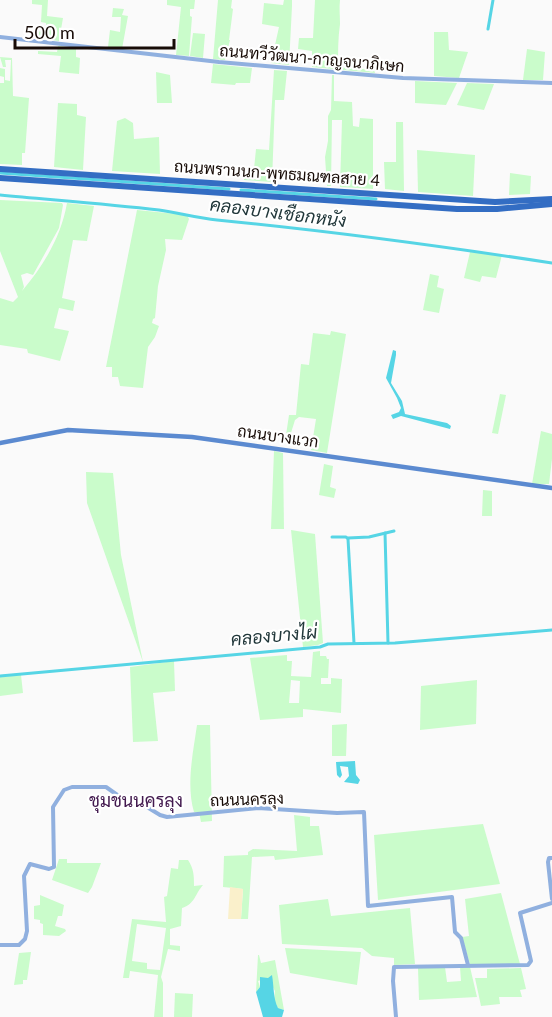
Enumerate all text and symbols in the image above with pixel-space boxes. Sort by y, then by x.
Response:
scale bar [15,12,174,50]
text: 500 m [24,21,75,43]
street label: ถนนทวีวัฒนา-กาญจนาภิเษก [219,39,405,76]
street label: ถนนพรานนก-พุทธมณฑลสาย 4 [173,156,381,192]
water label: คลองบางเชือกหนัง [209,192,348,231]
street label: ถนนบางแวก [236,420,320,451]
water label: คลองบางไผ่ [230,619,319,650]
street label: ถนนนครลุง [210,788,284,812]
district label: ชุมชนนครลุง [89,789,183,813]

